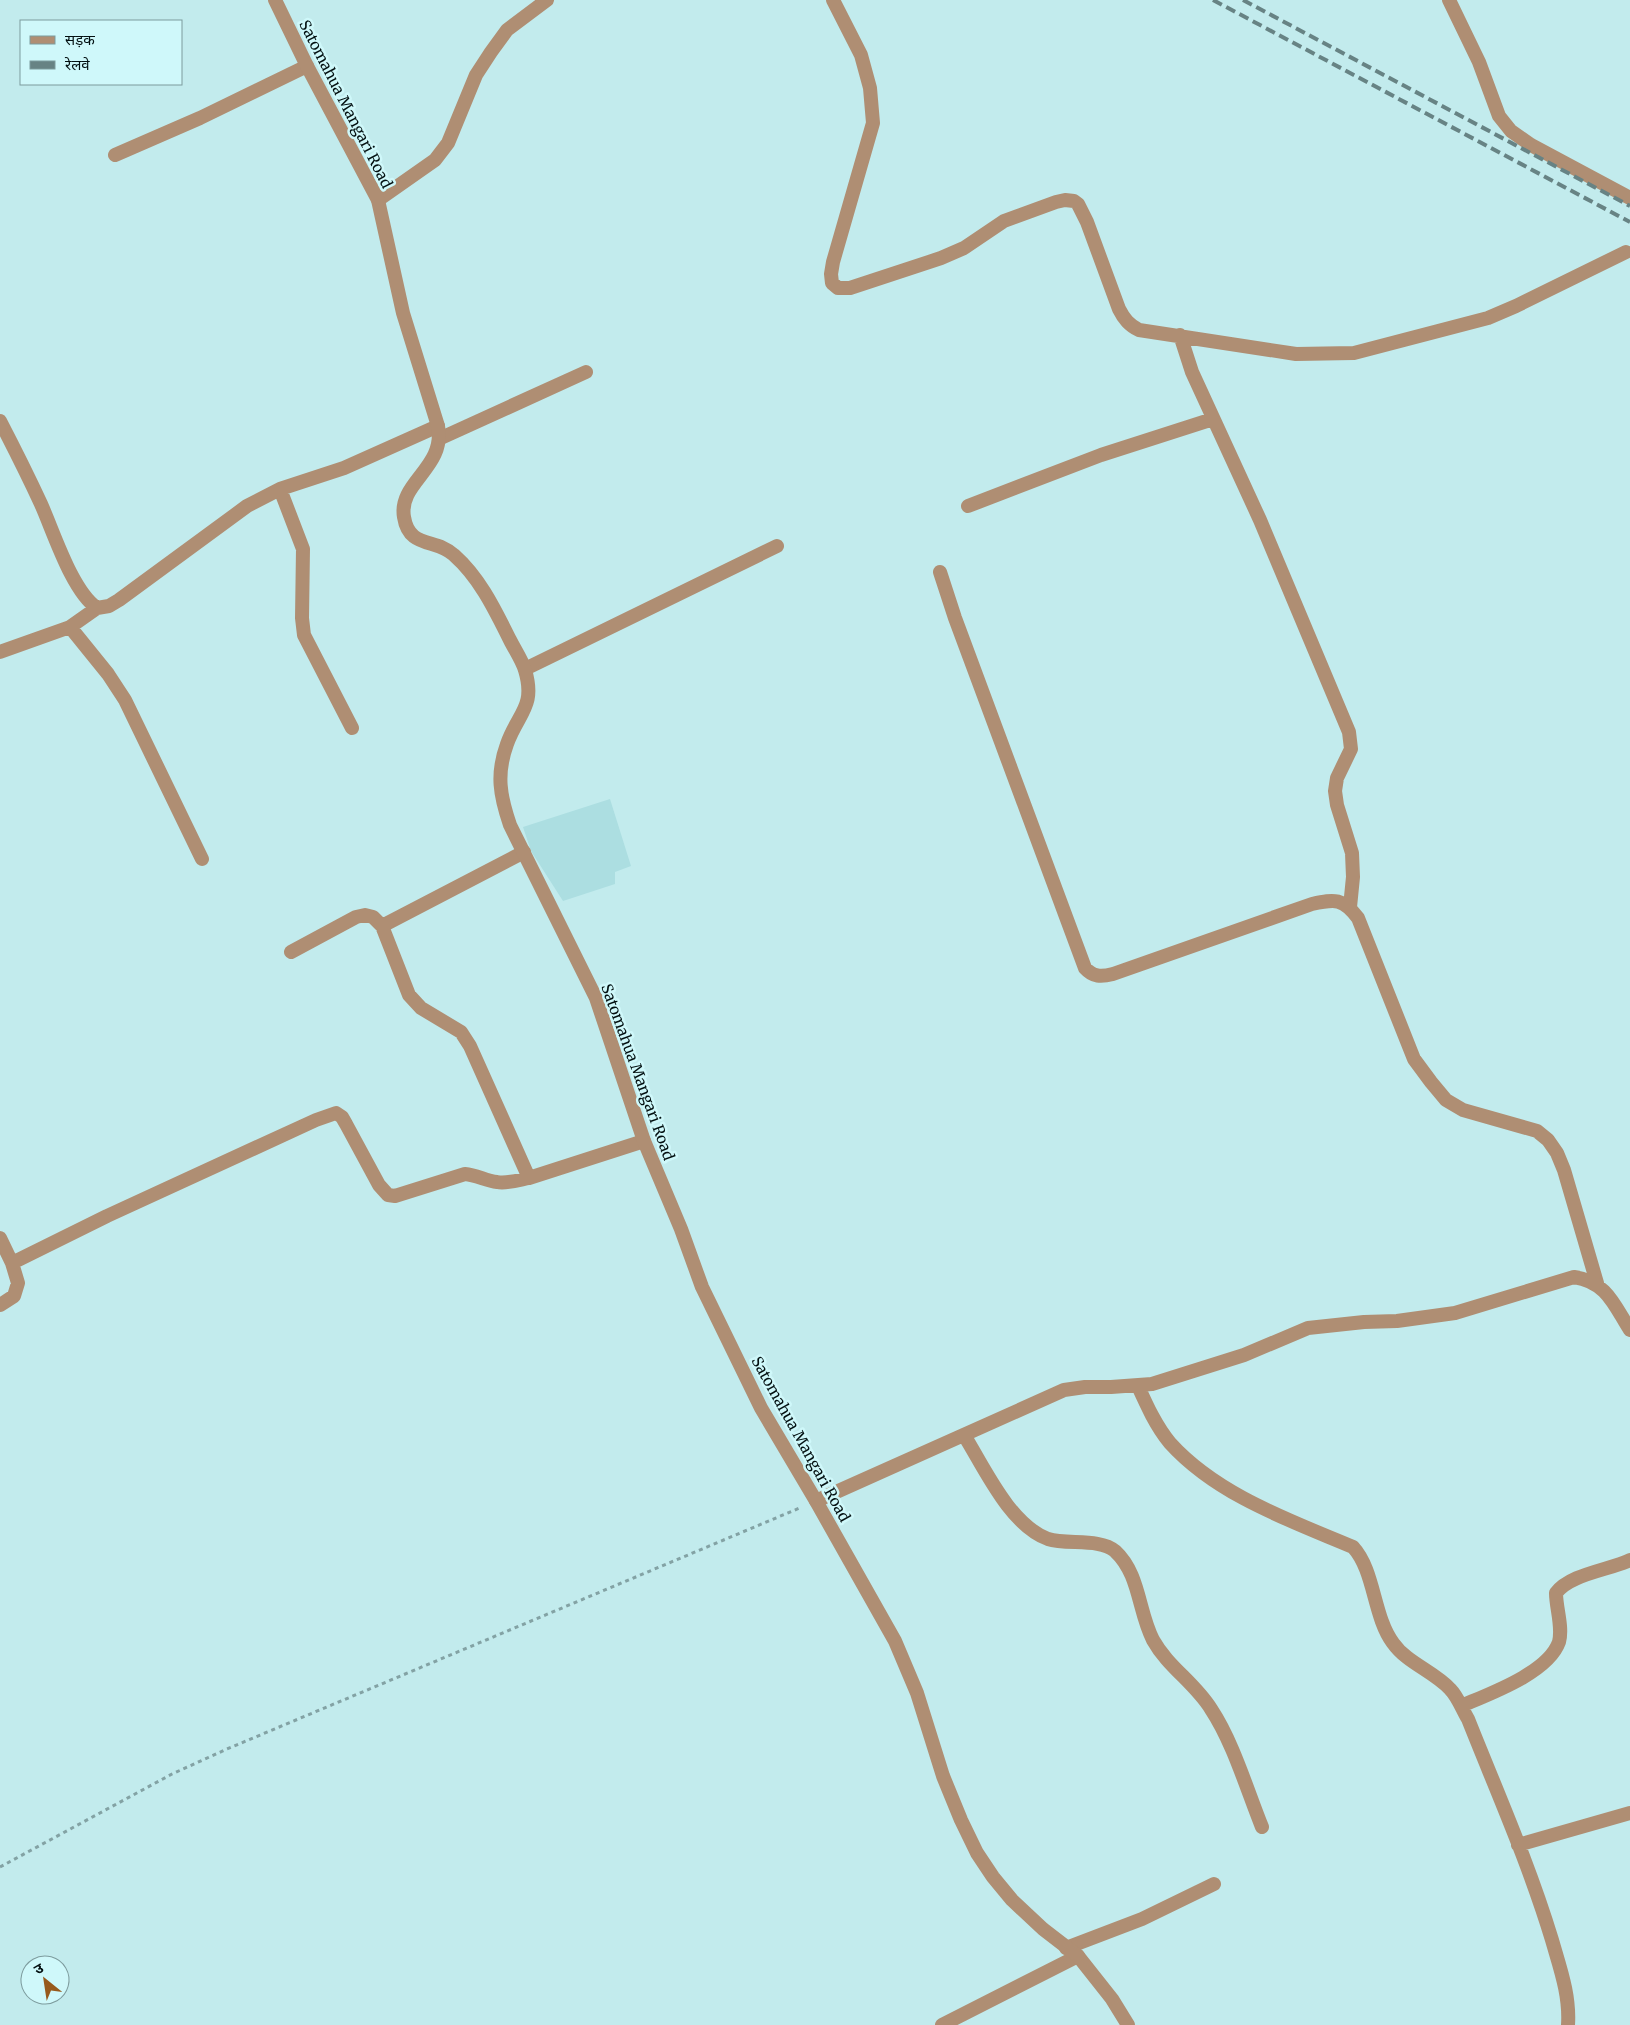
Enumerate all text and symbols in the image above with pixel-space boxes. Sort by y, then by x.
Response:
street label: Satomahua Mangari Road [295,17,397,191]
legend [20,20,182,85]
text: सड़क [65,30,95,49]
text: रेलवे [64,55,90,74]
street label: Satomahua Mangari Road [597,981,679,1163]
street label: Satomahua Mangari Road [748,1353,854,1525]
north arrow [20,1955,70,2005]
text: उ [30,1958,47,1979]

